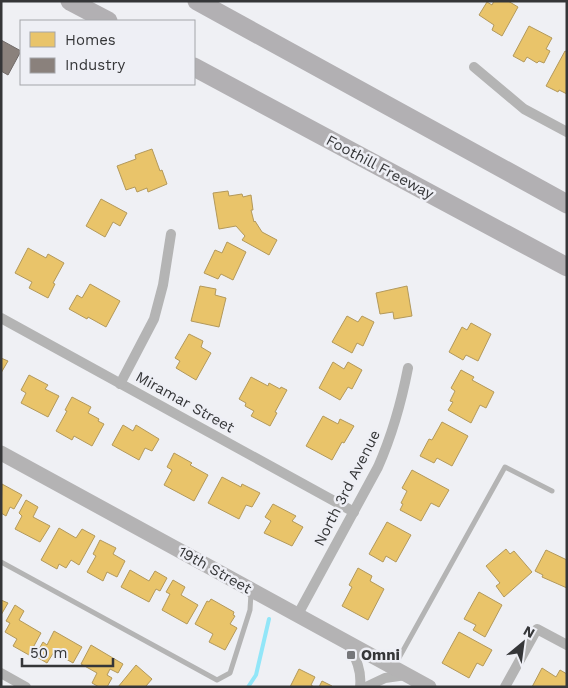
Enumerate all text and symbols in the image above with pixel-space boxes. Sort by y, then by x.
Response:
legend [20,20,195,85]
text: Homes [65,31,116,49]
text: Industry [65,56,126,74]
street label: Foothill Freeway [323,131,437,203]
street label: Miramar Street [133,367,238,437]
street label: North 3rd Avenue [310,427,384,549]
street label: 19th Street [175,543,255,598]
north arrow [498,618,548,668]
text: N [521,622,538,641]
scale bar [22,636,114,668]
text: 50 m [30,644,67,662]
place label: Omni [361,646,400,664]
marker: Omni [345,649,357,661]

